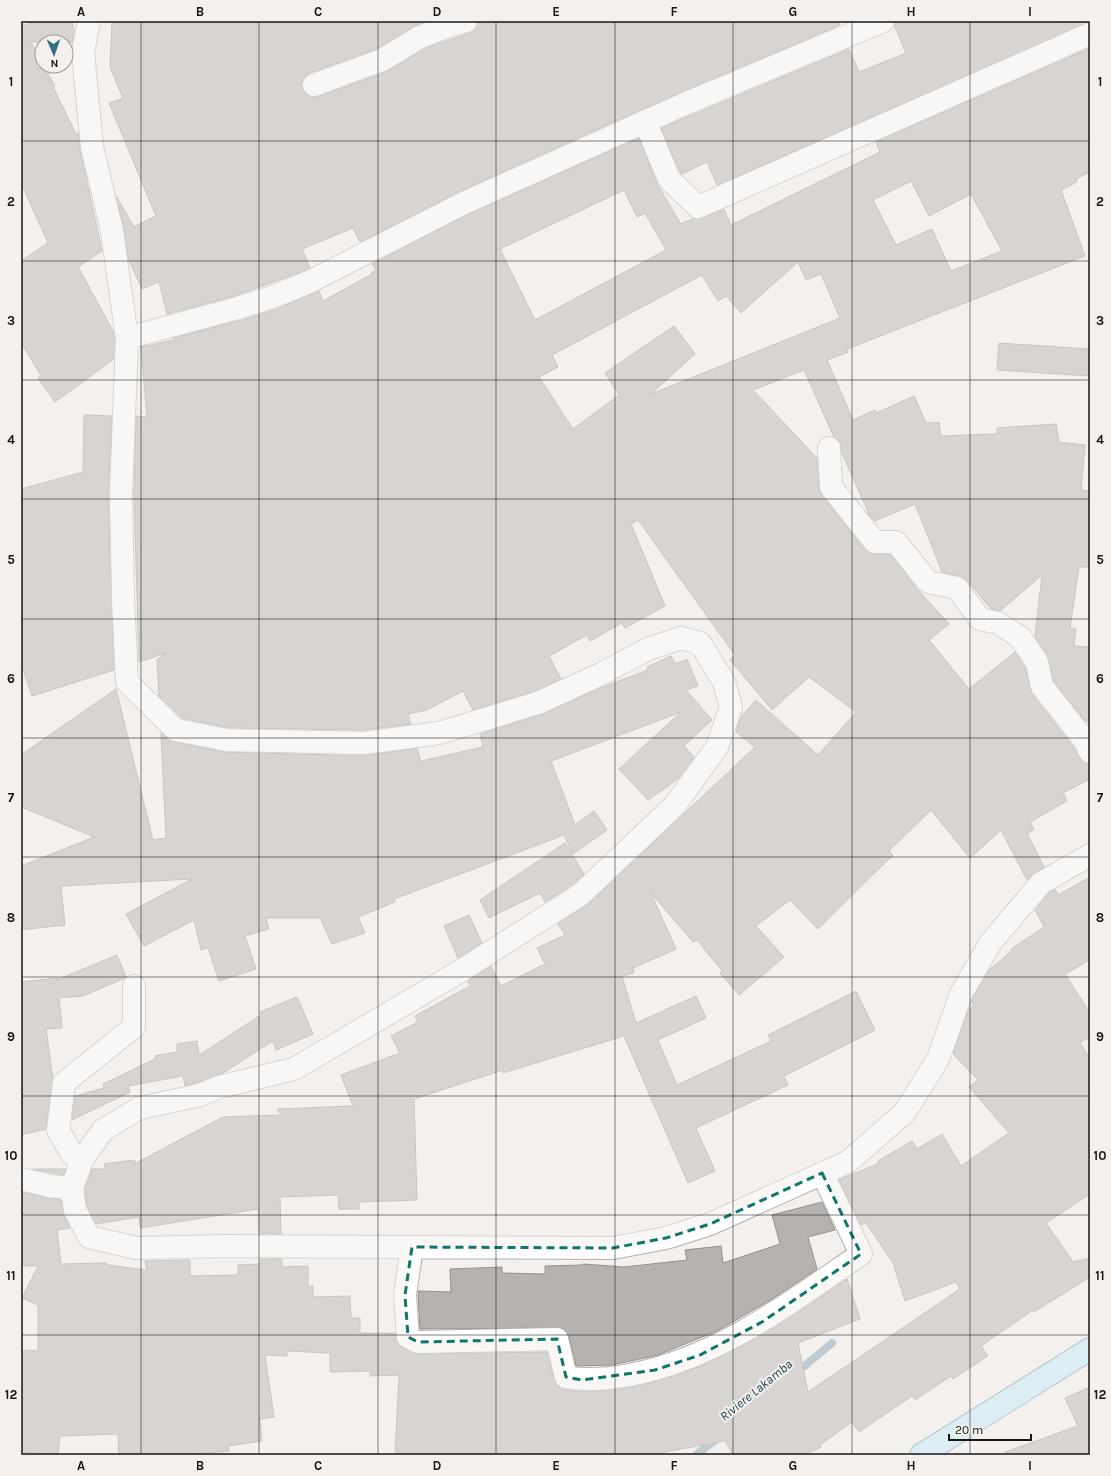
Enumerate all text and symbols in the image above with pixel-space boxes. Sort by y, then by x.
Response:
text: A [77,4,85,19]
text: B [196,4,204,19]
text: C [314,4,322,19]
text: D [433,4,442,19]
text: E [552,4,560,19]
text: F [670,4,678,19]
text: G [789,4,797,19]
text: H [906,4,916,19]
text: I [1028,4,1032,19]
north arrow [34,34,74,74]
text: N [50,57,59,70]
text: 1 [9,74,13,89]
text: 1 [1098,74,1102,89]
text: 2 [7,194,15,209]
text: 2 [1096,194,1104,209]
text: 3 [7,313,15,328]
text: 3 [1096,313,1104,328]
text: 4 [7,432,15,447]
text: 4 [1096,432,1104,447]
text: 5 [7,552,15,567]
text: 5 [1096,552,1104,567]
text: 6 [7,671,15,686]
text: 6 [1096,671,1104,686]
text: 7 [8,790,15,805]
text: 7 [1097,790,1104,805]
text: 8 [7,910,15,925]
text: 8 [1096,910,1104,925]
text: 9 [7,1029,15,1044]
text: 9 [1096,1029,1104,1044]
text: 10 [5,1148,17,1163]
text: 10 [1094,1148,1106,1163]
text: 11 [6,1268,16,1283]
text: 11 [1095,1268,1105,1283]
water label: Riviere Lakamba [717,1356,796,1424]
text: 12 [5,1387,17,1402]
text: 12 [1094,1387,1106,1402]
scale bar [949,1416,1031,1442]
text: 20 m [955,1423,983,1437]
text: A [77,1458,85,1473]
text: B [196,1458,204,1473]
text: C [314,1458,322,1473]
text: D [433,1458,442,1473]
text: E [552,1458,560,1473]
text: F [670,1458,678,1473]
text: G [789,1458,797,1473]
text: H [906,1458,916,1473]
text: I [1028,1458,1032,1473]

